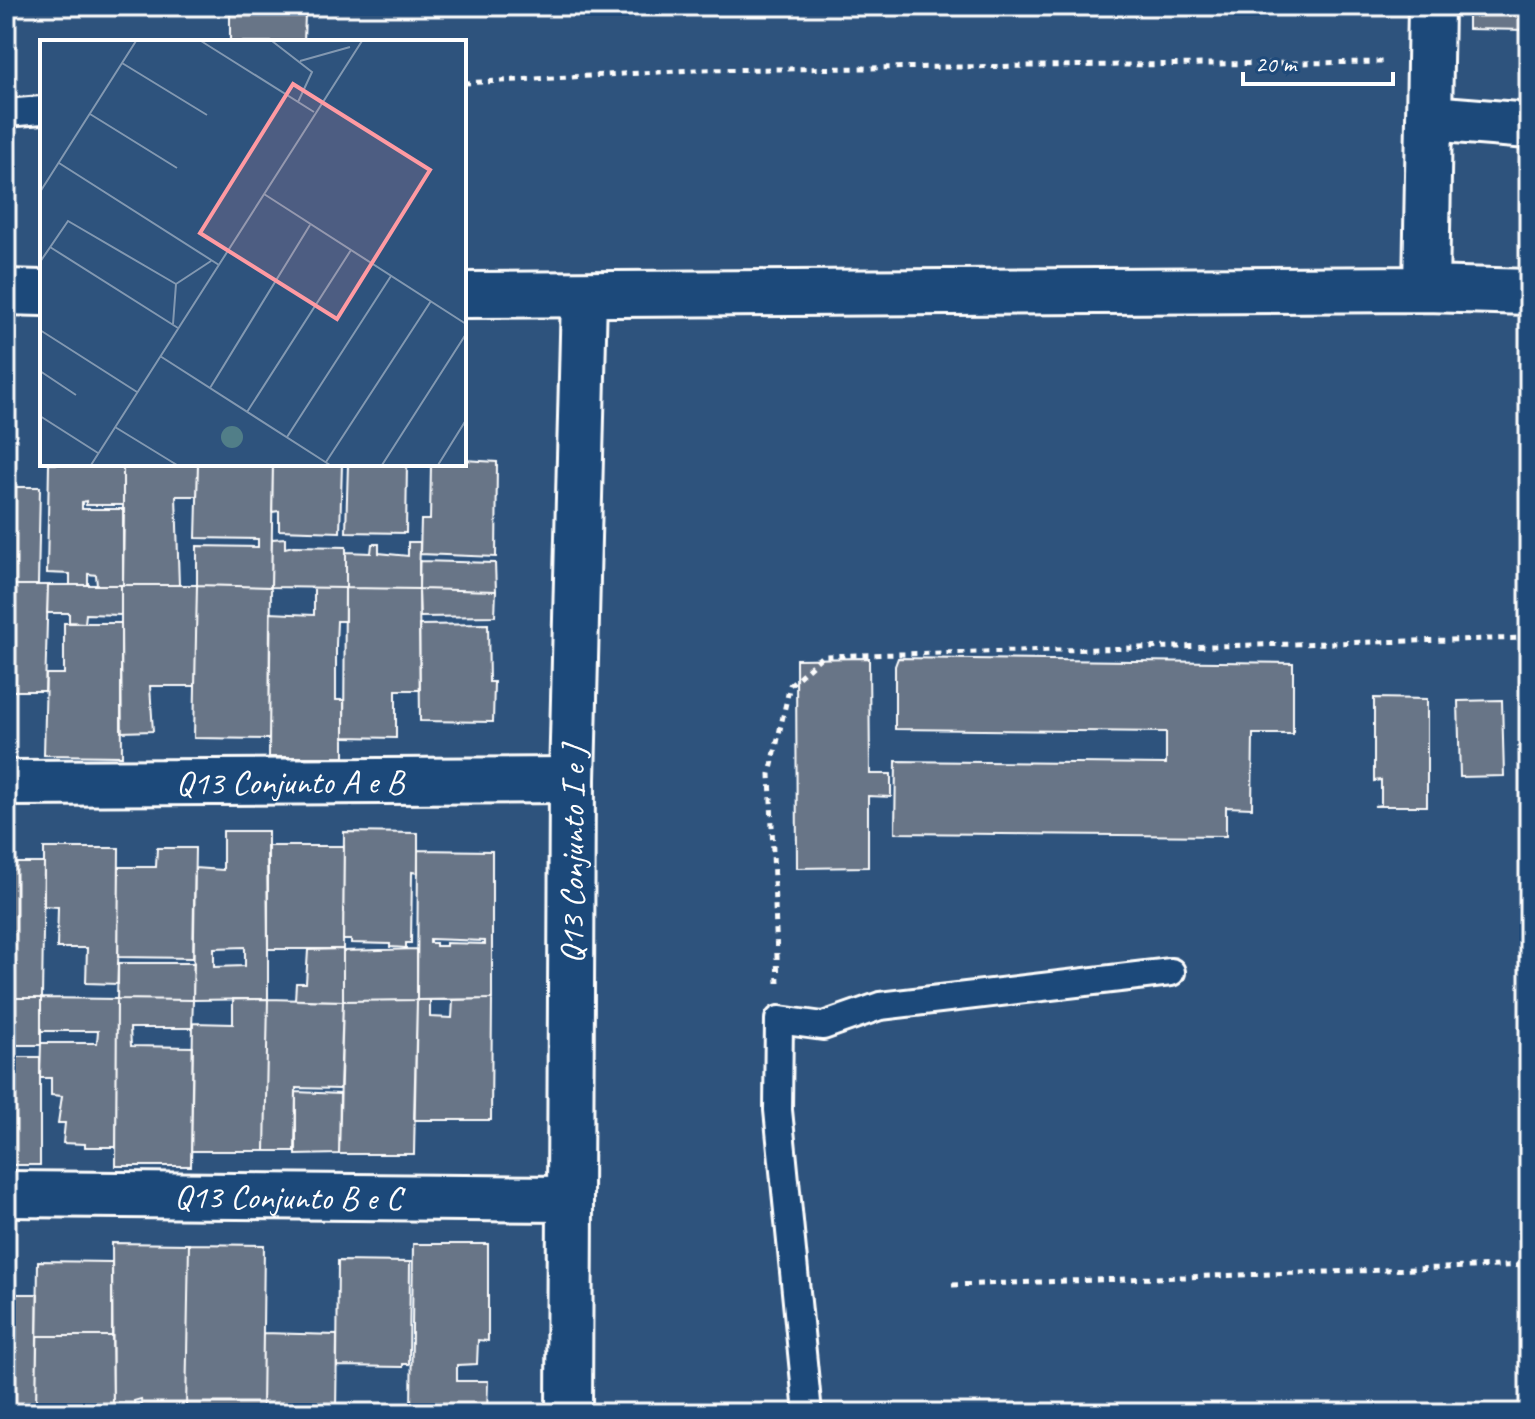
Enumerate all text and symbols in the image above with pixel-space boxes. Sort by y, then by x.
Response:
scale bar [1243,36,1393,86]
inset map [40,40,466,466]
text: 20 m [1255,49,1298,79]
street label: Q13 Conjunto I e J [550,740,595,964]
street label: Q13 Conjunto A e B [176,760,406,804]
street label: Q13 Conjunto B e C [174,1174,406,1220]

